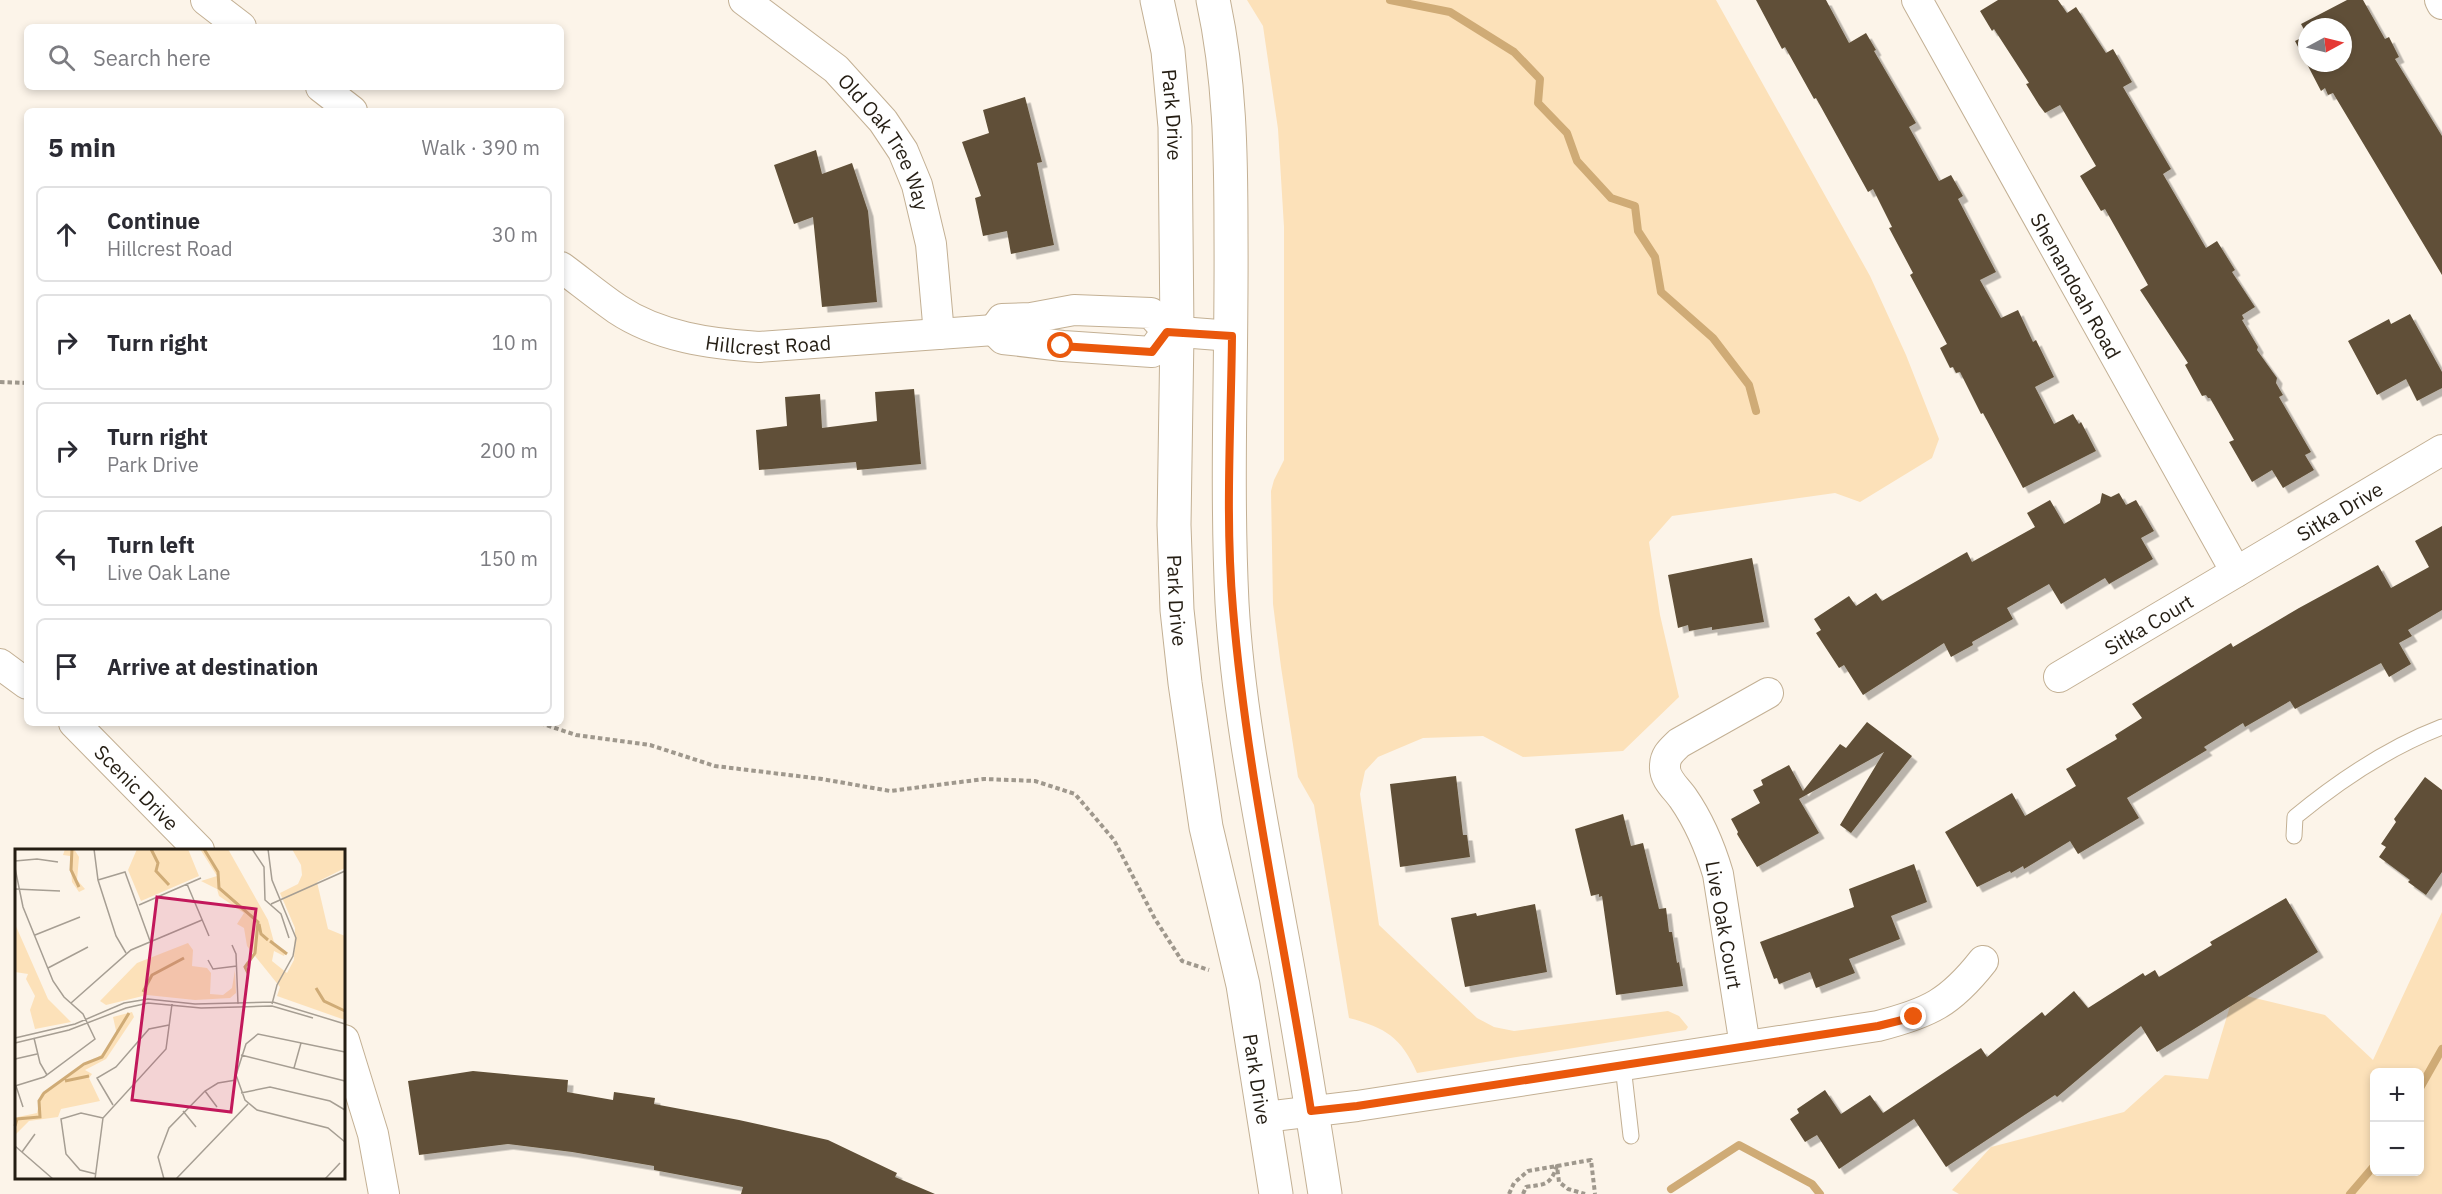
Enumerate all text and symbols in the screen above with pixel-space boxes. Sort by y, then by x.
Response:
north arrow [2298,18,2352,72]
search box [24,24,564,90]
icon: search [45,41,78,74]
text: Search here [93,43,211,72]
street label: Old Oak Tree Way [832,67,936,213]
street label: Park Drive [1156,68,1189,160]
text: 5 min [48,130,116,164]
text: Walk · 390 m [422,134,540,161]
text: Continue [107,206,200,235]
street label: Shenandoah Road [2025,208,2128,363]
icon: ahead [50,218,83,251]
text: 30 m [492,221,538,248]
text: Hillcrest Road [107,235,233,262]
icon: right [50,326,83,359]
text: Turn right [107,328,208,357]
street label: Hillcrest Road [704,328,832,361]
text: 10 m [492,329,538,356]
route start [1047,332,1073,358]
text: Turn right [107,422,208,451]
icon: right [50,434,83,467]
text: 200 m [480,437,538,464]
text: Park Drive [107,451,199,478]
street label: Sitka Drive [2291,475,2388,547]
text: Turn left [107,530,195,559]
icon: left [50,542,83,575]
text: 150 m [480,545,538,572]
street label: Park Drive [1162,554,1194,648]
text: Live Oak Lane [107,559,231,586]
street label: Sitka Court [2099,587,2198,661]
icon: arrive [50,650,83,683]
text: Arrive at destination [107,652,318,681]
street label: Scenic Drive [89,738,185,836]
inset map [15,849,345,1179]
street label: Live Oak Court [1699,859,1749,991]
route end [1900,1003,1926,1029]
street label: Park Drive [1237,1032,1278,1126]
map controls [2370,1068,2424,1176]
button: + [2370,1068,2424,1122]
button: − [2370,1122,2424,1176]

